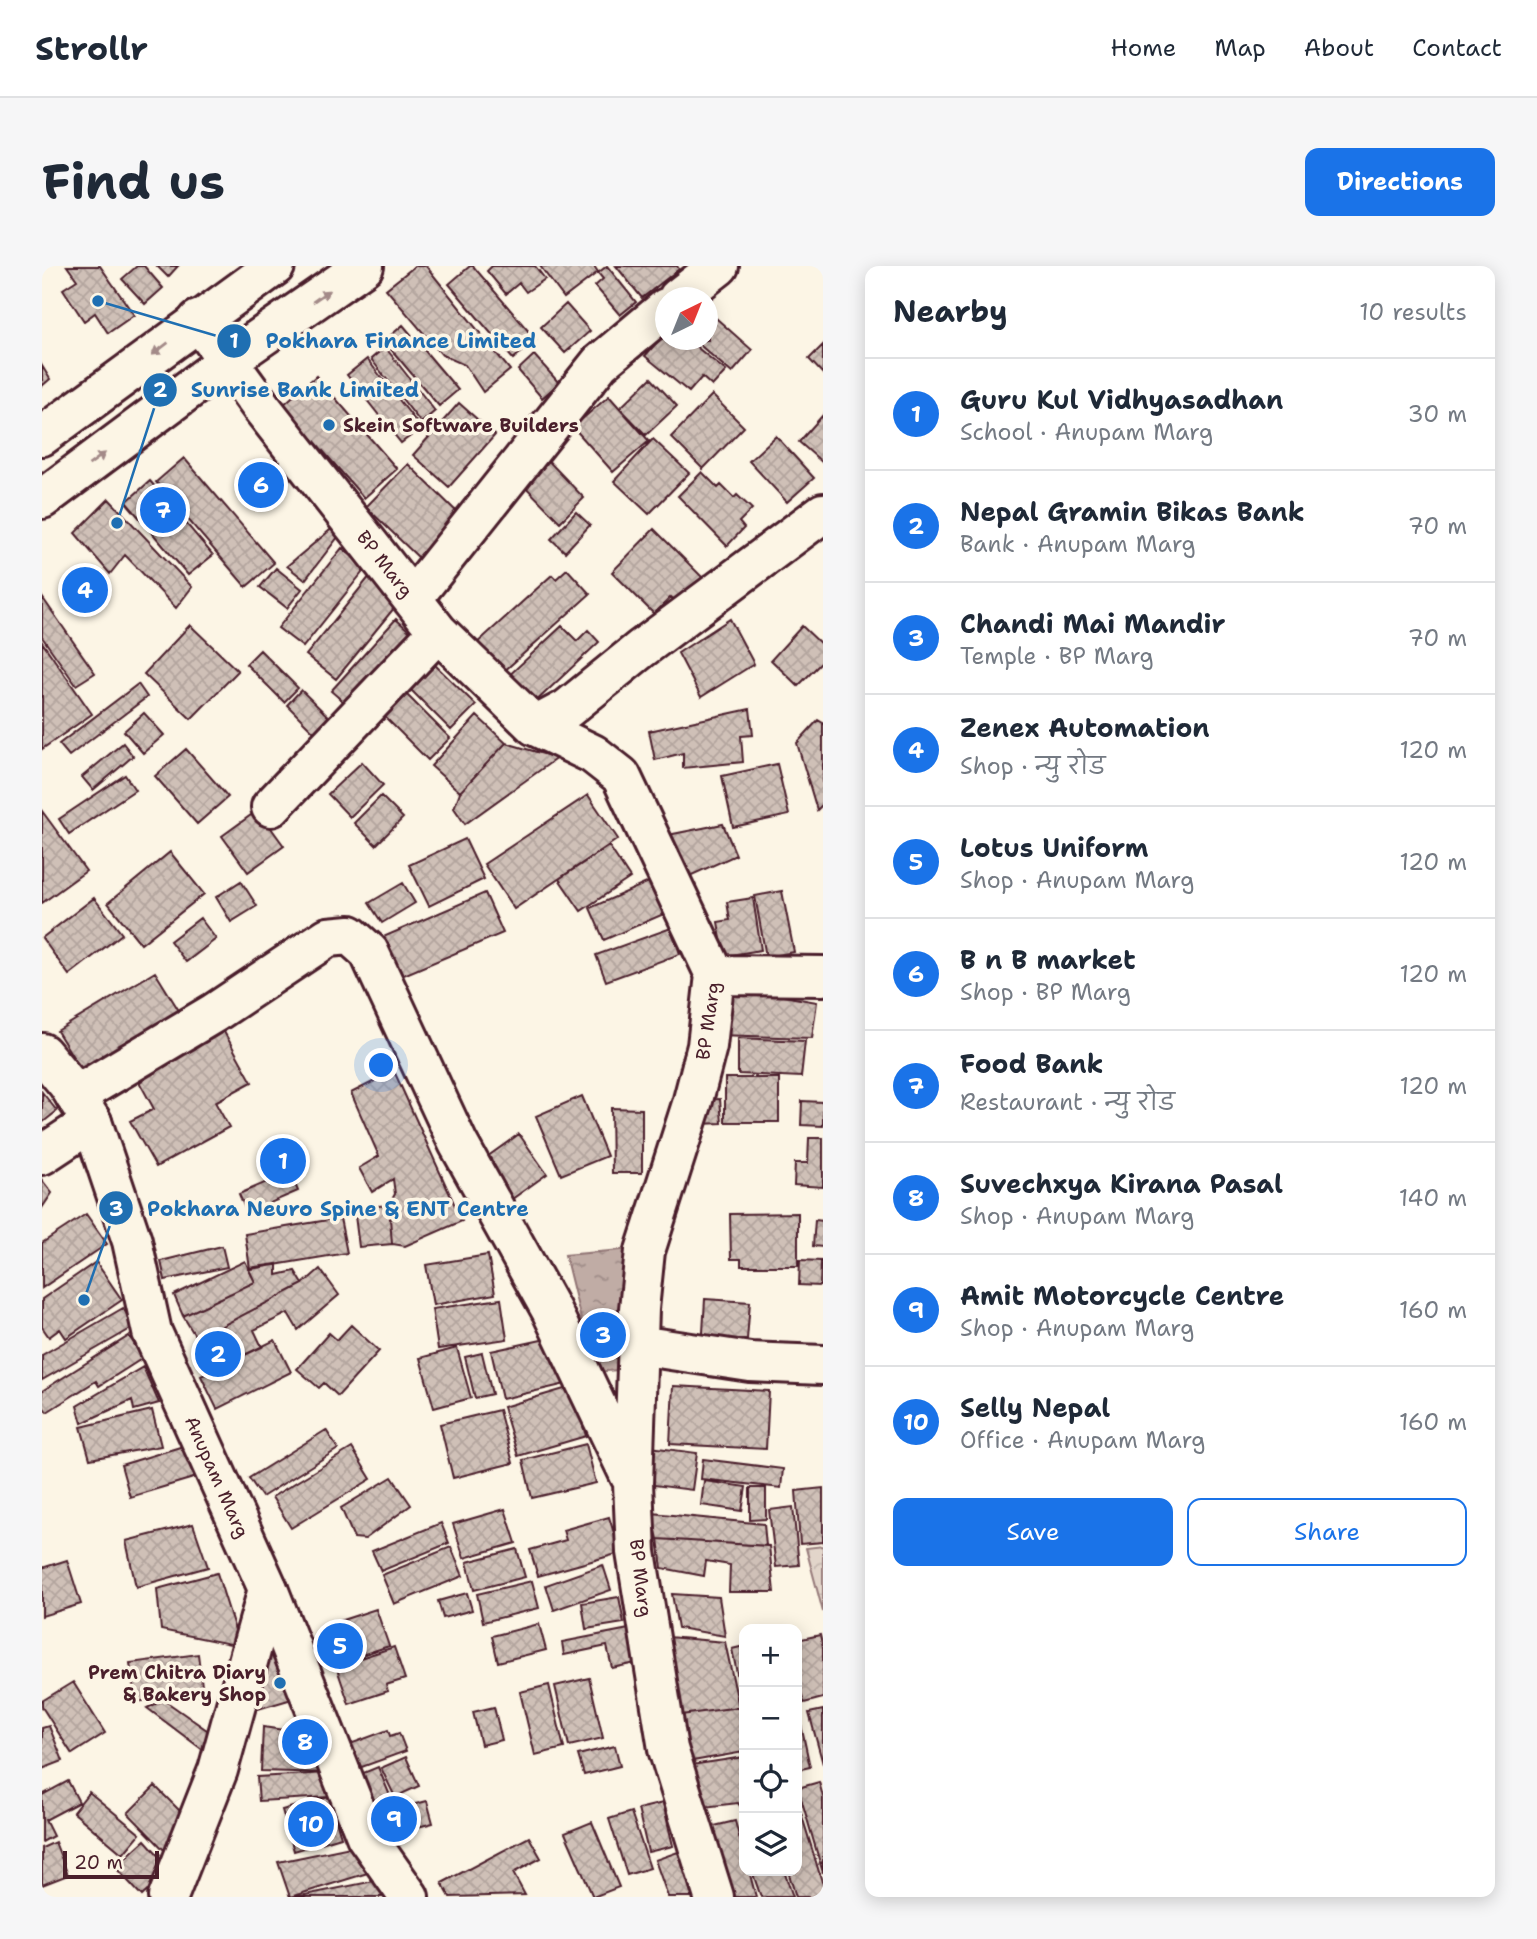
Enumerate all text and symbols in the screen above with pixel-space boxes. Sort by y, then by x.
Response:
text: Strollr [35,26,148,71]
text: Home [1110,32,1176,64]
text: Map [1214,32,1266,64]
text: About [1304,32,1374,64]
text: Contact [1412,32,1502,64]
button: Directions [1305,148,1495,216]
text: Find us [42,149,225,215]
north arrow [655,287,718,350]
one-way arrow [311,290,330,303]
text: Nearby [893,291,1008,332]
text: 10 results [1359,297,1467,327]
callout: Pokhara Finance Limited [216,320,550,362]
text: 1 [229,327,239,355]
text: Pokhara Finance Limited [266,327,536,355]
one-way arrow [151,341,169,355]
callout: Sunrise Bank Limited [142,369,434,411]
text: 2 [153,376,168,404]
text: Sunrise Bank Limited [191,376,419,404]
text: Guru Kul Vidhyasadhan [960,382,1283,417]
text: 1 [911,399,921,429]
text: 30 m [1408,399,1467,429]
place label: Skein Software Builders [343,413,579,438]
marker: Skein Software Builders [321,417,337,433]
text: School · Anupam Marg [960,417,1213,447]
one-way arrow [88,452,106,466]
pin: 6 [238,459,284,511]
pin: 7 [140,484,186,536]
text: Nepal Gramin Bikas Bank [960,494,1305,529]
text: 2 [908,511,924,541]
text: 70 m [1408,511,1467,541]
street label: BP Marg [351,525,419,603]
text: Bank · Anupam Marg [960,529,1196,559]
pin: 4 [62,564,108,616]
text: Chandi Mai Mandir [960,606,1225,641]
text: 3 [908,623,924,653]
text: 70 m [1408,623,1467,653]
text: Temple · BP Marg [960,641,1154,671]
text: Zenex Automation [960,710,1210,745]
text: 4 [908,735,924,765]
text: 120 m [1399,735,1467,765]
text: Shop · न्यु रोड [960,751,1106,781]
text: Lotus Uniform [960,830,1149,865]
text: 5 [909,847,923,877]
text: 120 m [1399,847,1467,877]
text: Shop · Anupam Marg [960,865,1194,895]
text: B n B market [960,942,1136,977]
text: 6 [908,959,924,989]
text: 120 m [1399,959,1467,989]
text: Shop · BP Marg [960,977,1131,1007]
street label: BP Marg [690,980,726,1062]
text: Food Bank [960,1046,1103,1081]
your location [364,1048,398,1082]
text: 7 [908,1071,924,1101]
text: 120 m [1399,1071,1467,1101]
text: Restaurant · न्यु रोड [960,1087,1175,1117]
pin: 1 [260,1135,306,1187]
text: Suvechxya Kirana Pasal [960,1166,1283,1201]
text: 8 [908,1183,924,1213]
text: 140 m [1399,1183,1467,1213]
callout: Pokhara Neuro Spine & ENT Centre [98,1187,543,1229]
text: 3 [109,1195,123,1223]
text: Pokhara Neuro Spine & ENT Centre [147,1195,529,1223]
text: Shop · Anupam Marg [960,1201,1194,1231]
text: Amit Motorcycle Centre [960,1278,1284,1313]
text: 9 [908,1295,924,1325]
text: 160 m [1399,1295,1467,1325]
pin: 3 [580,1309,626,1361]
text: Shop · Anupam Marg [960,1313,1194,1343]
pin: 2 [195,1328,241,1380]
text: Selly Nepal [960,1390,1110,1425]
text: 10 [903,1407,929,1437]
text: 160 m [1399,1407,1467,1437]
street label: Anupam Marg [179,1412,255,1542]
text: Office · Anupam Marg [960,1425,1206,1455]
button: Save [893,1498,1173,1566]
button: Share [1187,1498,1467,1566]
street label: BP Marg [624,1538,658,1618]
pin: 5 [317,1620,363,1672]
map controls [739,1624,802,1876]
button: + [739,1624,802,1687]
place label: Prem Chitra Diary & Bakery Shop [88,1660,266,1707]
marker: Prem Chitra Diary & Bakery Shop [272,1675,288,1691]
button: − [739,1687,802,1750]
pin: 8 [282,1716,328,1768]
button: locate [739,1750,802,1813]
pin: 9 [371,1793,417,1845]
pin: 10 [288,1798,334,1850]
button: layers [739,1813,802,1876]
scale bar [63,1848,159,1880]
text: 20 m [74,1850,123,1875]

